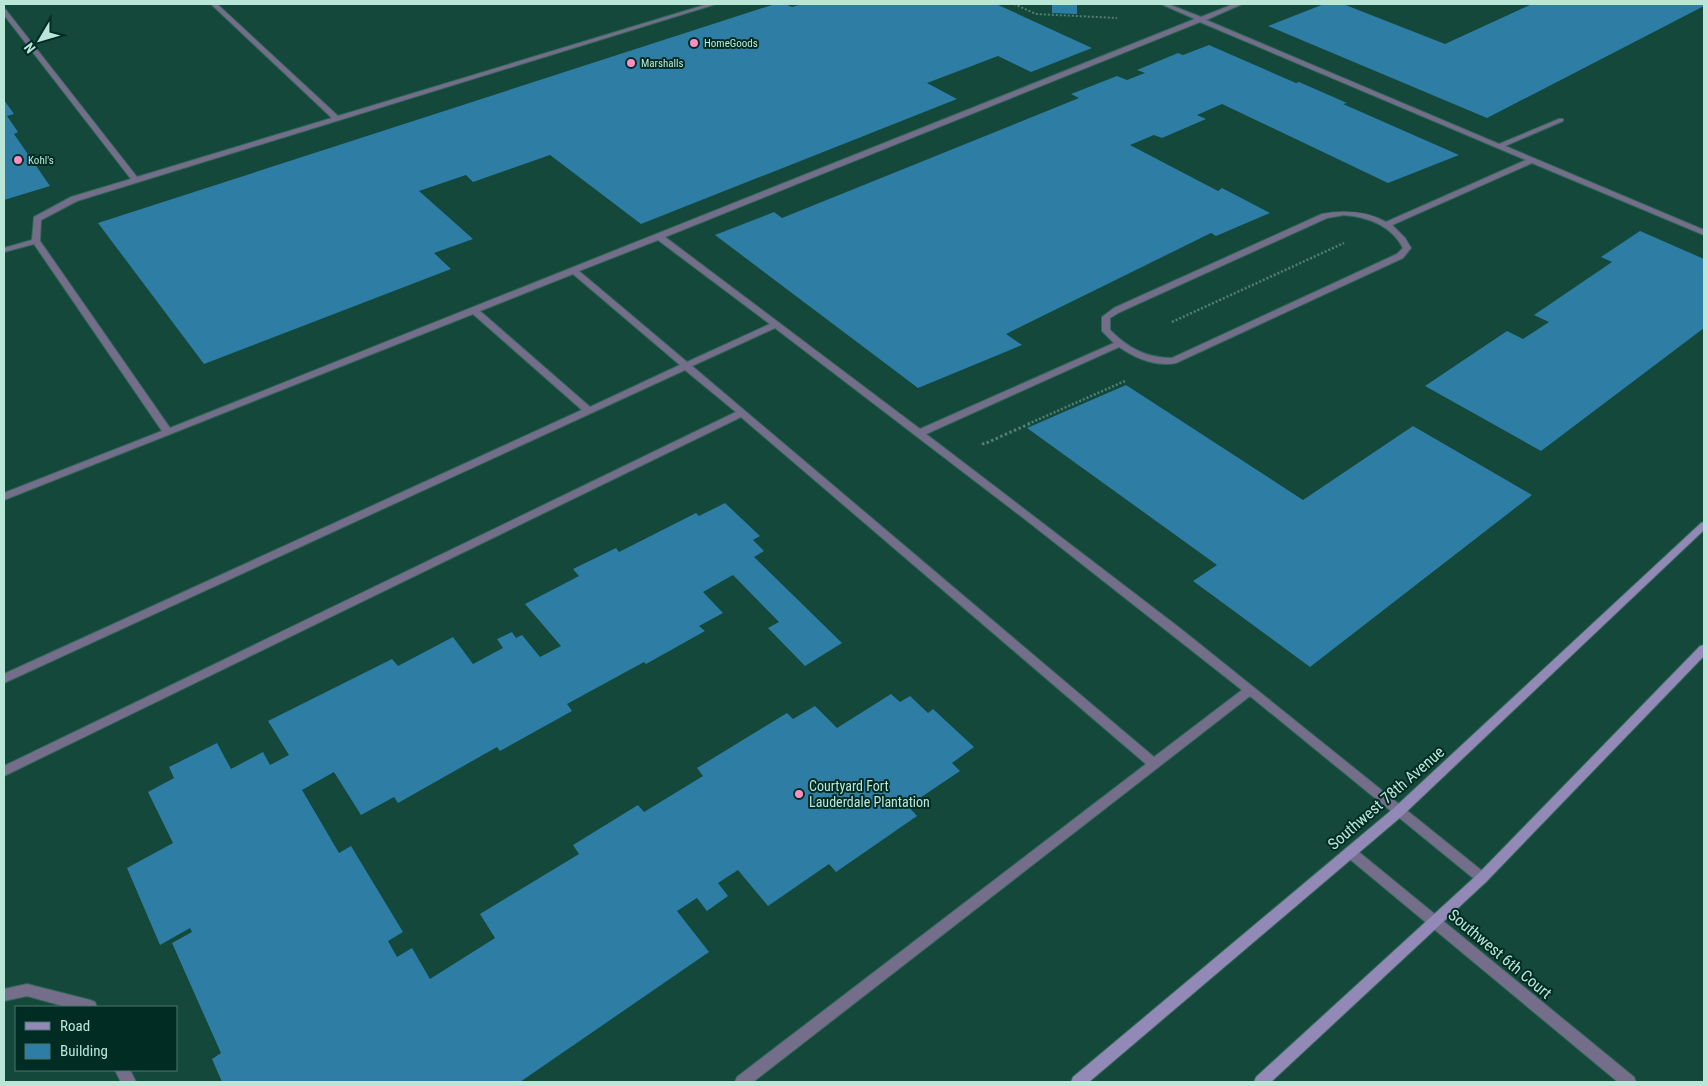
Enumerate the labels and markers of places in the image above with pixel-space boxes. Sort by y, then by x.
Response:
marker: HomeGoods [688,37,700,49]
place label: HomeGoods [704,37,758,50]
marker: Marshalls [625,57,637,69]
place label: Marshalls [641,57,684,70]
marker: Kohl's [12,154,24,166]
place label: Kohl's [28,154,54,167]
place label: Courtyard Fort Lauderdale Plantation [809,778,930,810]
marker: Courtyard Fort Lauderdale Plantation [793,788,805,800]

